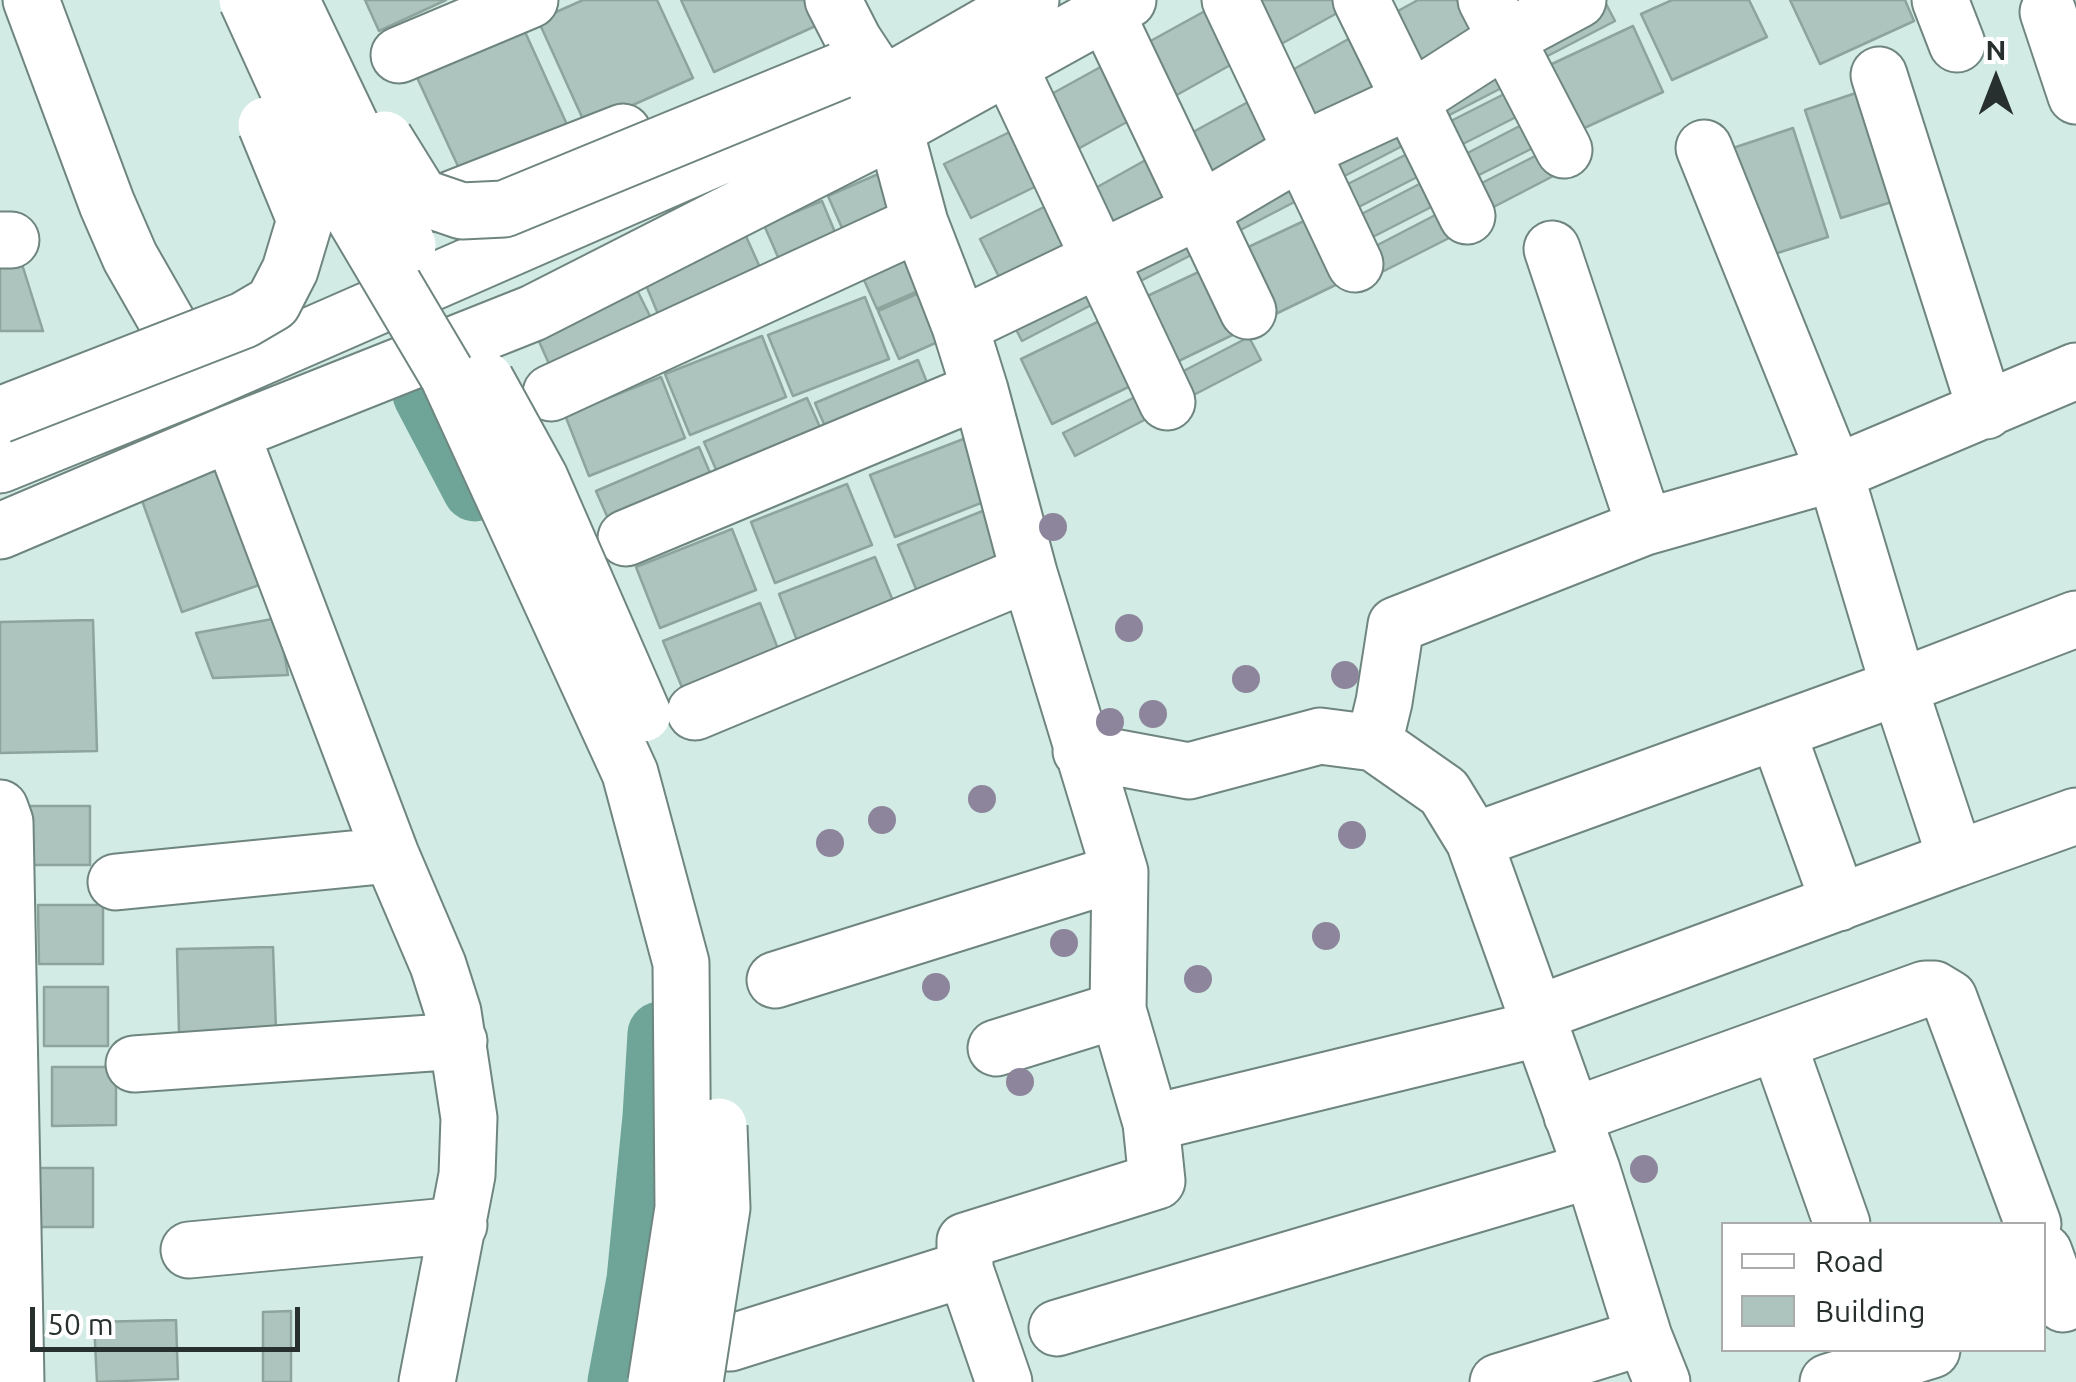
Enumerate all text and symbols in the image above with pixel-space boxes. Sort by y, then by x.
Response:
north arrow [1946,30,2046,130]
text: N [1986,34,2006,65]
legend [1721,1222,2046,1352]
text: Road [1815,1244,1884,1278]
scale bar [35,1287,305,1349]
text: Building [1815,1294,1926,1328]
text: 50 m [47,1307,114,1341]

